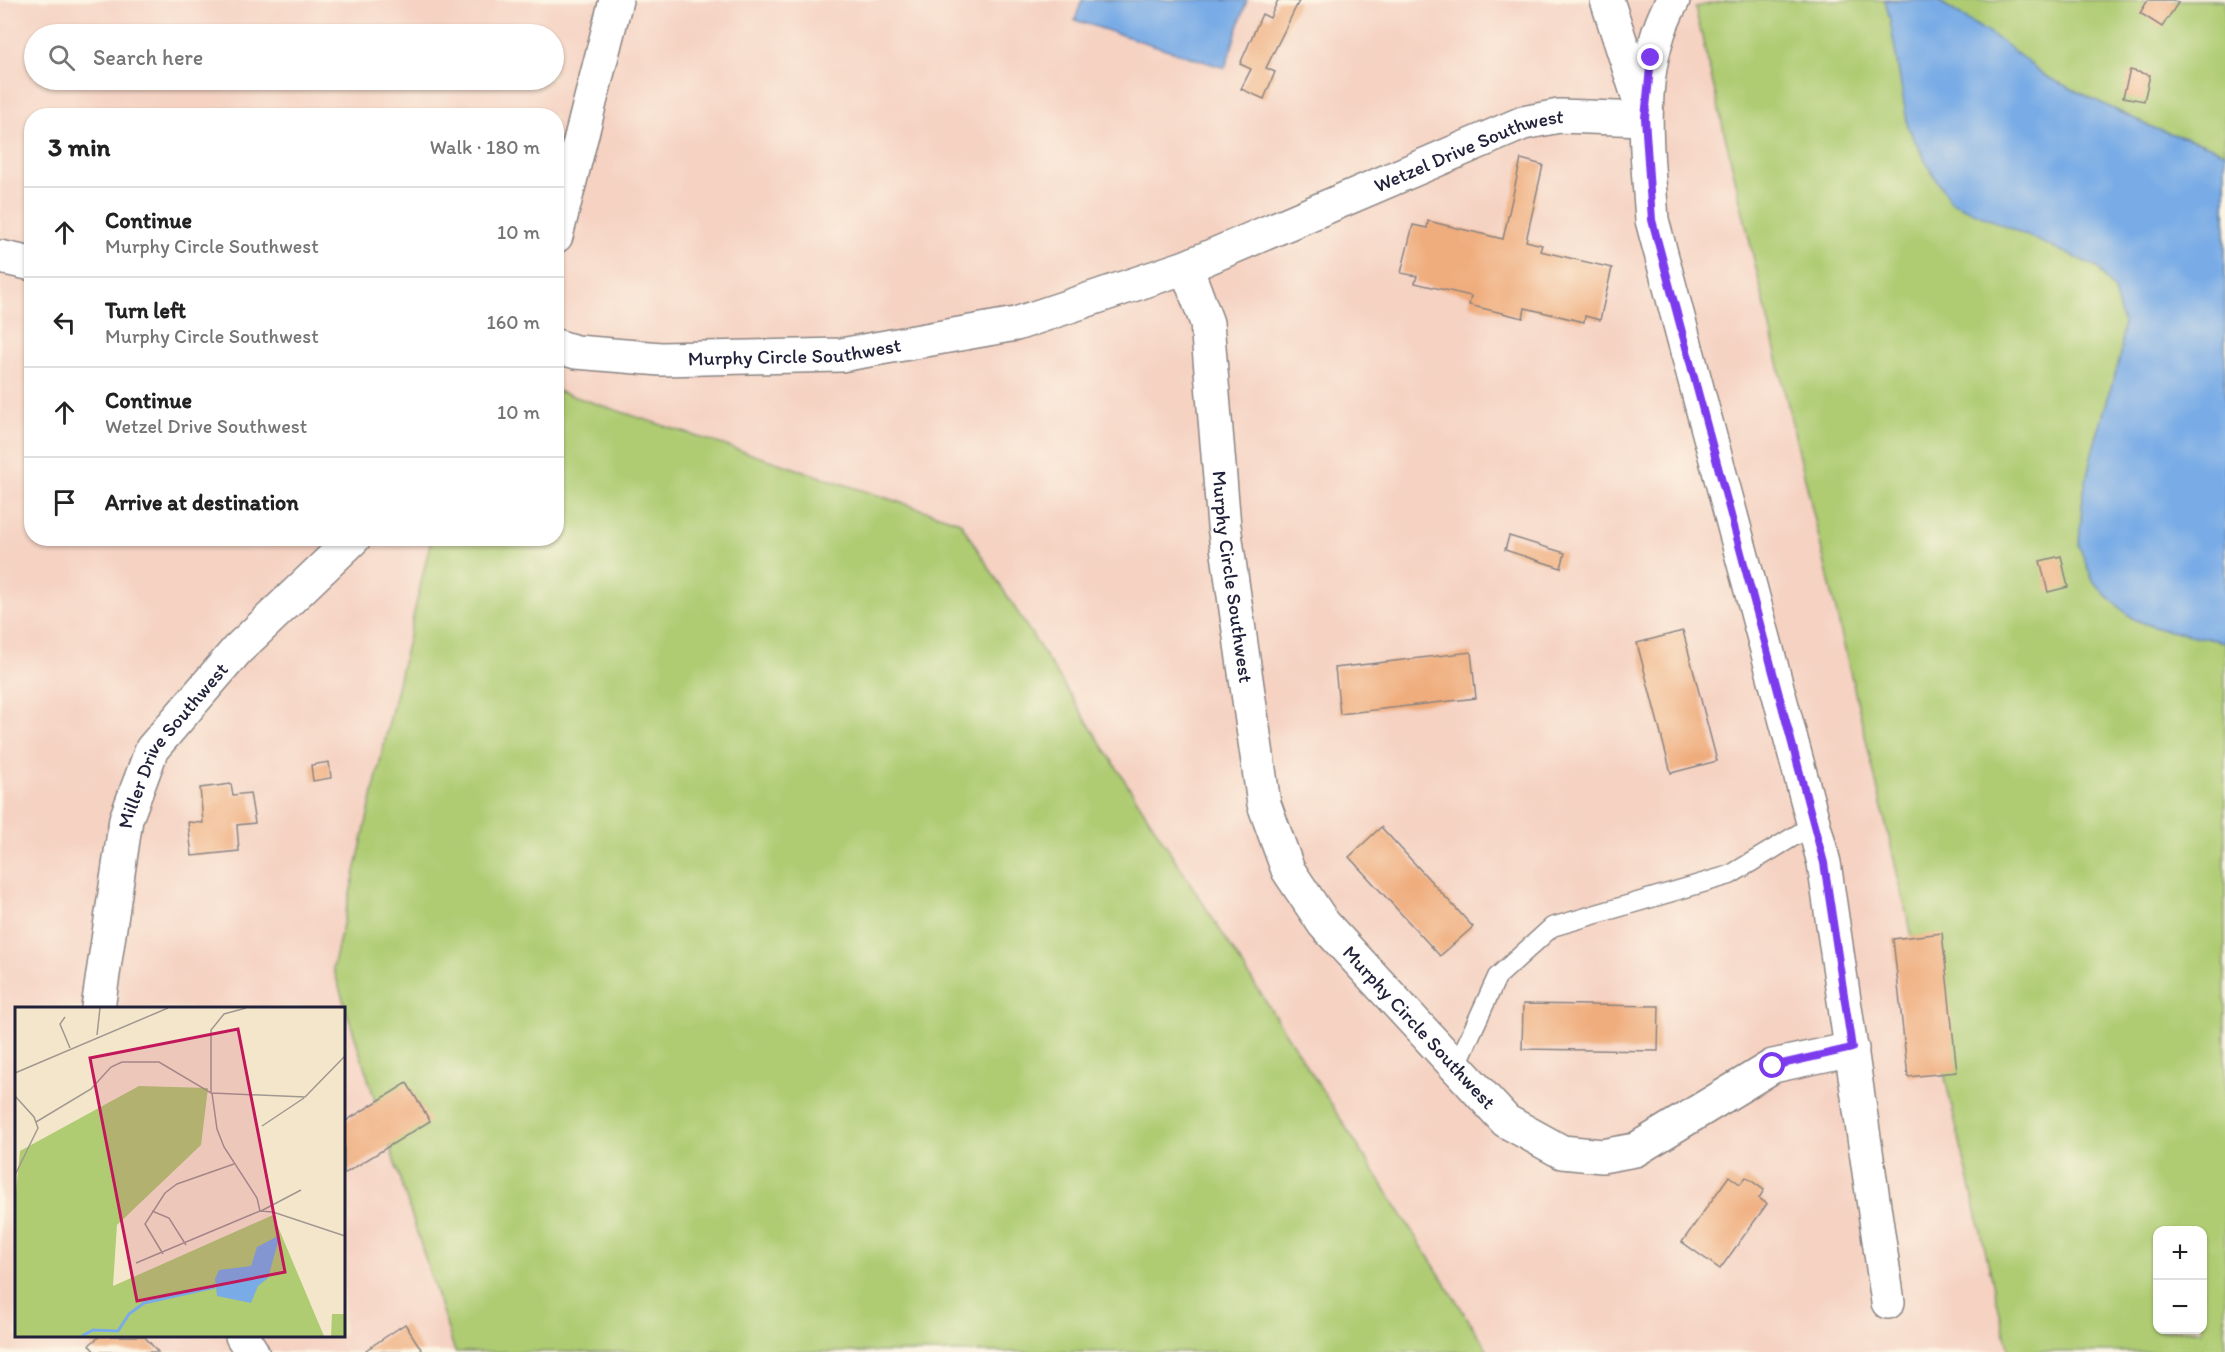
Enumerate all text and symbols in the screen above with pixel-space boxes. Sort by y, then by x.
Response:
search box [24,24,564,90]
icon: search [45,41,78,74]
text: Search here [93,44,203,71]
route end [1637,44,1663,70]
street label: Wetzel Drive Southwest [1370,104,1564,197]
text: 3 min [48,131,110,163]
text: Walk · 180 m [430,135,540,159]
text: Continue [105,207,192,234]
icon: ahead [48,216,81,249]
text: 10 m [497,220,540,244]
text: Murphy Circle Southwest [105,234,319,258]
text: Turn left [105,297,186,324]
icon: left [48,306,81,339]
text: 160 m [487,310,540,334]
text: Murphy Circle Southwest [105,324,319,348]
street label: Murphy Circle Southwest [688,333,903,370]
text: Continue [105,387,192,414]
icon: ahead [48,396,81,429]
text: 10 m [497,400,540,424]
text: Wetzel Drive Southwest [105,414,307,438]
street label: Murphy Circle Southwest [1207,470,1258,685]
icon: arrive [48,486,81,519]
text: Arrive at destination [105,489,299,516]
street label: Miller Drive Southwest [113,657,233,830]
street label: Murphy Circle Southwest [1338,940,1501,1114]
inset map [15,1007,345,1337]
route start [1759,1052,1785,1078]
map controls [2153,1226,2207,1334]
button: + [2153,1226,2207,1280]
button: − [2153,1280,2207,1334]

